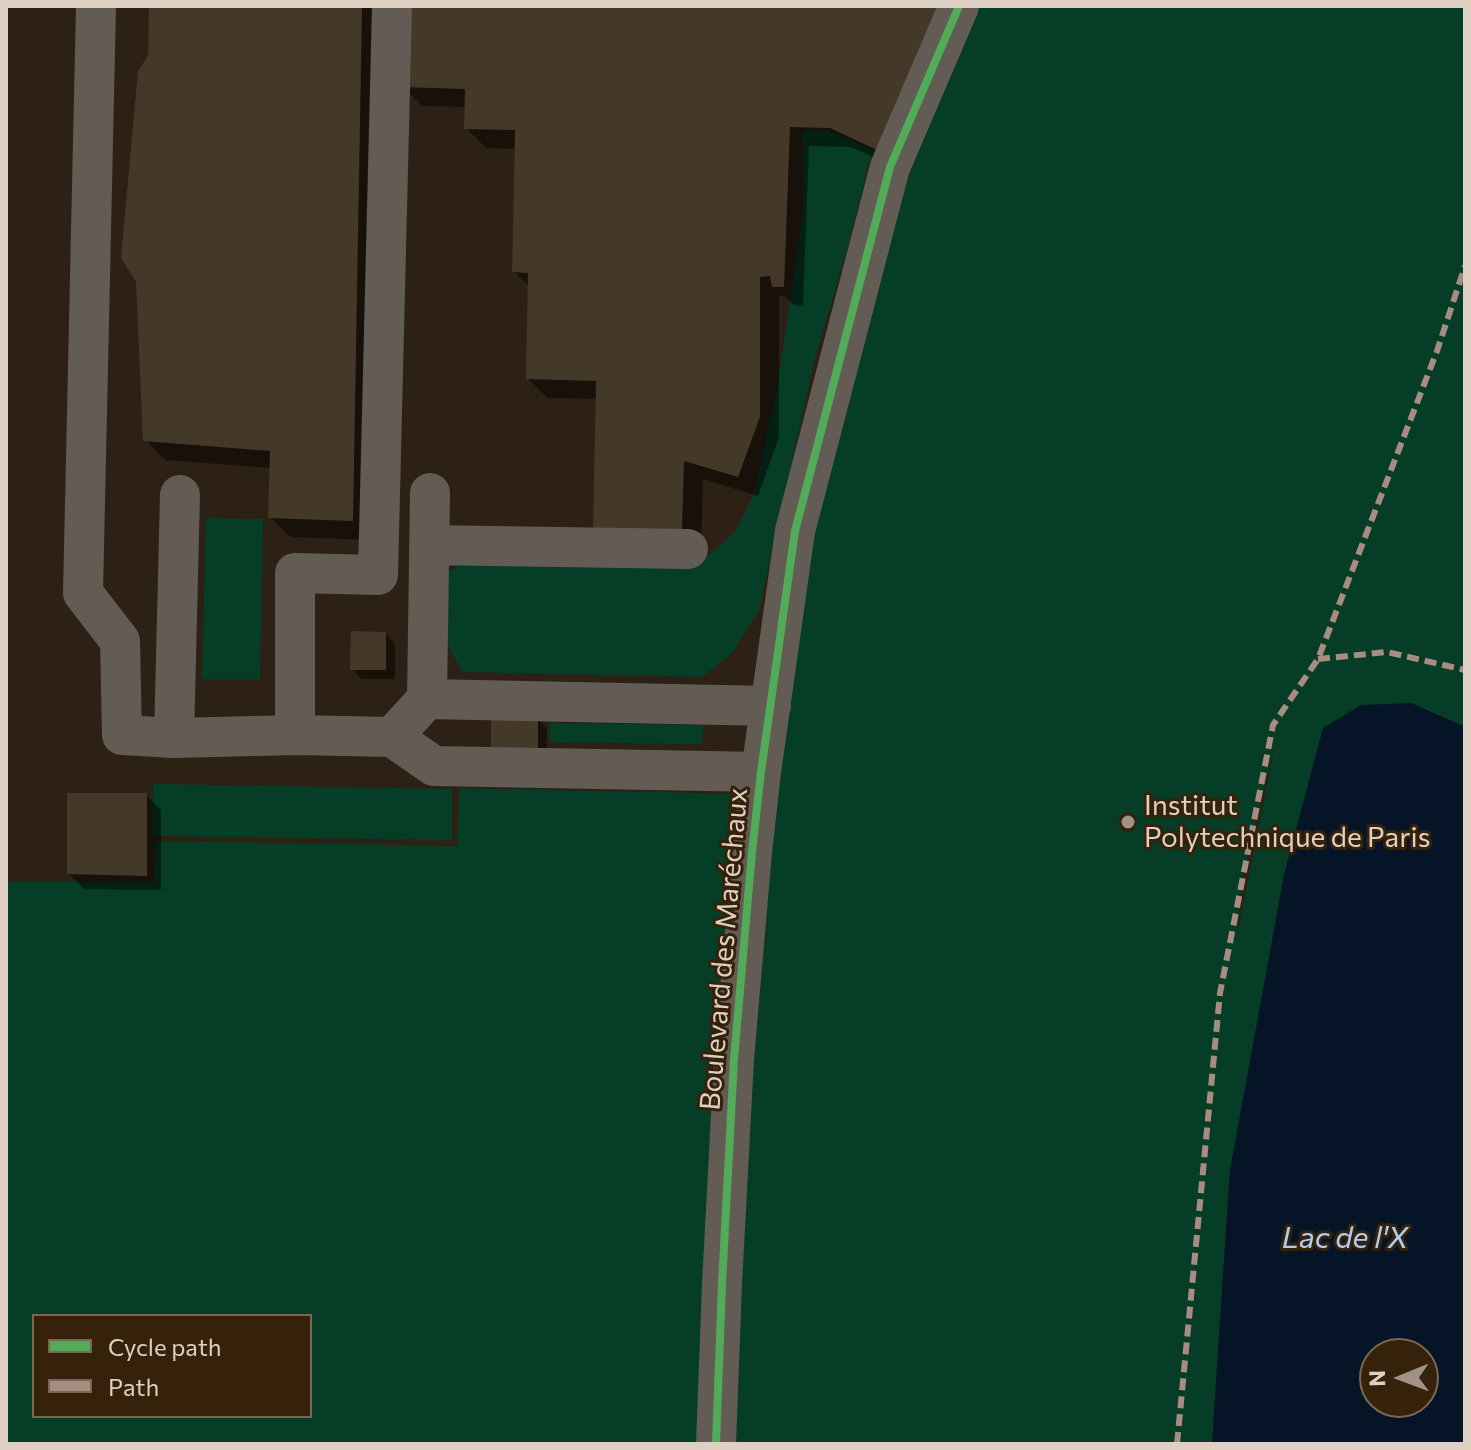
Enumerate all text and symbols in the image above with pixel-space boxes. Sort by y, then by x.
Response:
street label: Boulevard des Maréchaux [693,786,755,1112]
place label: Institut Polytechnique de Paris [1144,789,1430,855]
marker: Institut Polytechnique de Paris [1119,813,1137,831]
water label: Lac de l'X [1282,1220,1408,1256]
legend [32,1314,312,1418]
text: Cycle path [108,1332,222,1361]
north arrow [1359,1338,1439,1418]
text: N [1363,1370,1390,1387]
text: Path [108,1372,159,1401]

